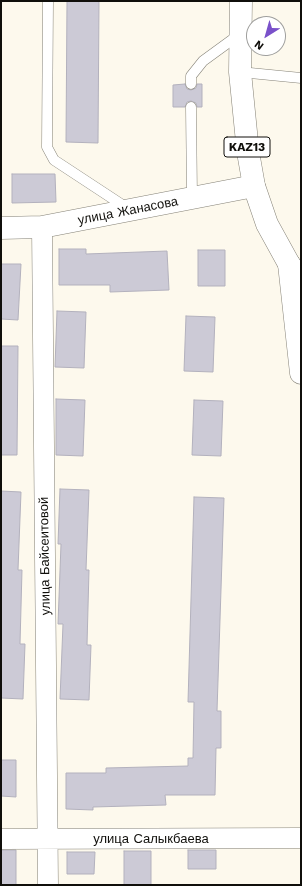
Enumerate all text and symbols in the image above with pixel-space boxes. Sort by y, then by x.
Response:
north arrow [246,16,286,56]
text: N [252,38,266,53]
road number: KAZ13 [224,137,270,157]
street label: улица Жанасова [77,194,179,228]
street label: улица Байсеитовой [36,497,54,615]
street label: улица Салыкбаева [93,831,209,847]

